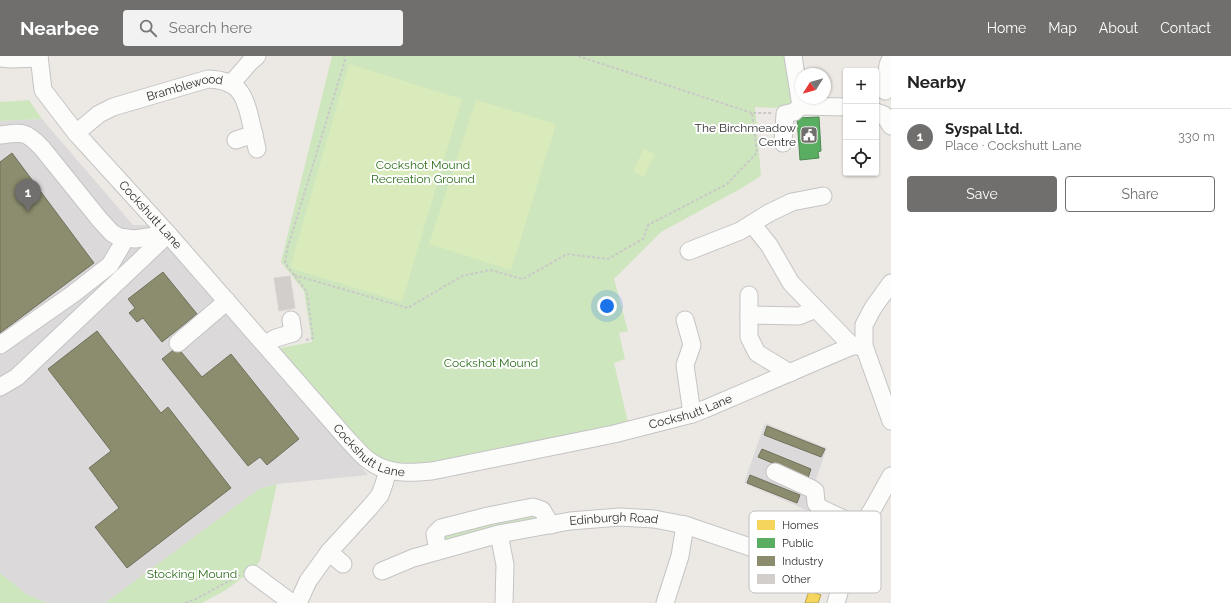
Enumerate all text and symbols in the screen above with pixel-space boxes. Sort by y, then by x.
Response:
search box [123,10,403,46]
text: Nearbee [20,17,99,39]
icon: search [137,17,159,39]
text: Search here [169,19,252,37]
text: Home [987,20,1026,36]
text: Map [1048,20,1077,36]
text: About [1099,20,1138,36]
text: Contact [1160,20,1211,36]
north arrow [795,68,831,104]
map controls [843,68,879,176]
button: + [843,68,879,104]
street label: Bramblewood [145,72,224,104]
text: Nearby [907,72,966,92]
button: − [843,104,879,140]
text: Syspal Ltd. [945,120,1023,138]
place label: The Birchmeadow Centre [695,121,796,149]
public building icon: The Birchmeadow Centre [799,125,819,145]
text: 1 [917,129,923,144]
text: 330 m [1178,129,1215,144]
text: Place · Cockshutt Lane [945,138,1082,153]
button: locate [843,140,879,176]
park label: Cockshot Mound Recreation Ground [371,158,475,186]
button: Save [907,176,1057,212]
button: Share [1065,176,1215,212]
street label: Cockshutt Lane [116,178,185,252]
pin: 1 [15,179,41,212]
your location [597,296,617,316]
park label: Cockshot Mound [444,356,538,370]
street label: Cockshutt Lane [647,391,734,432]
street label: Cockshutt Lane [330,421,405,479]
street label: Edinburgh Road [569,510,660,528]
legend [749,511,881,593]
text: Homes [782,519,818,532]
text: Public [782,537,814,550]
text: Industry [782,555,823,568]
park label: Stocking Mound [147,567,237,581]
text: Other [782,573,811,586]

